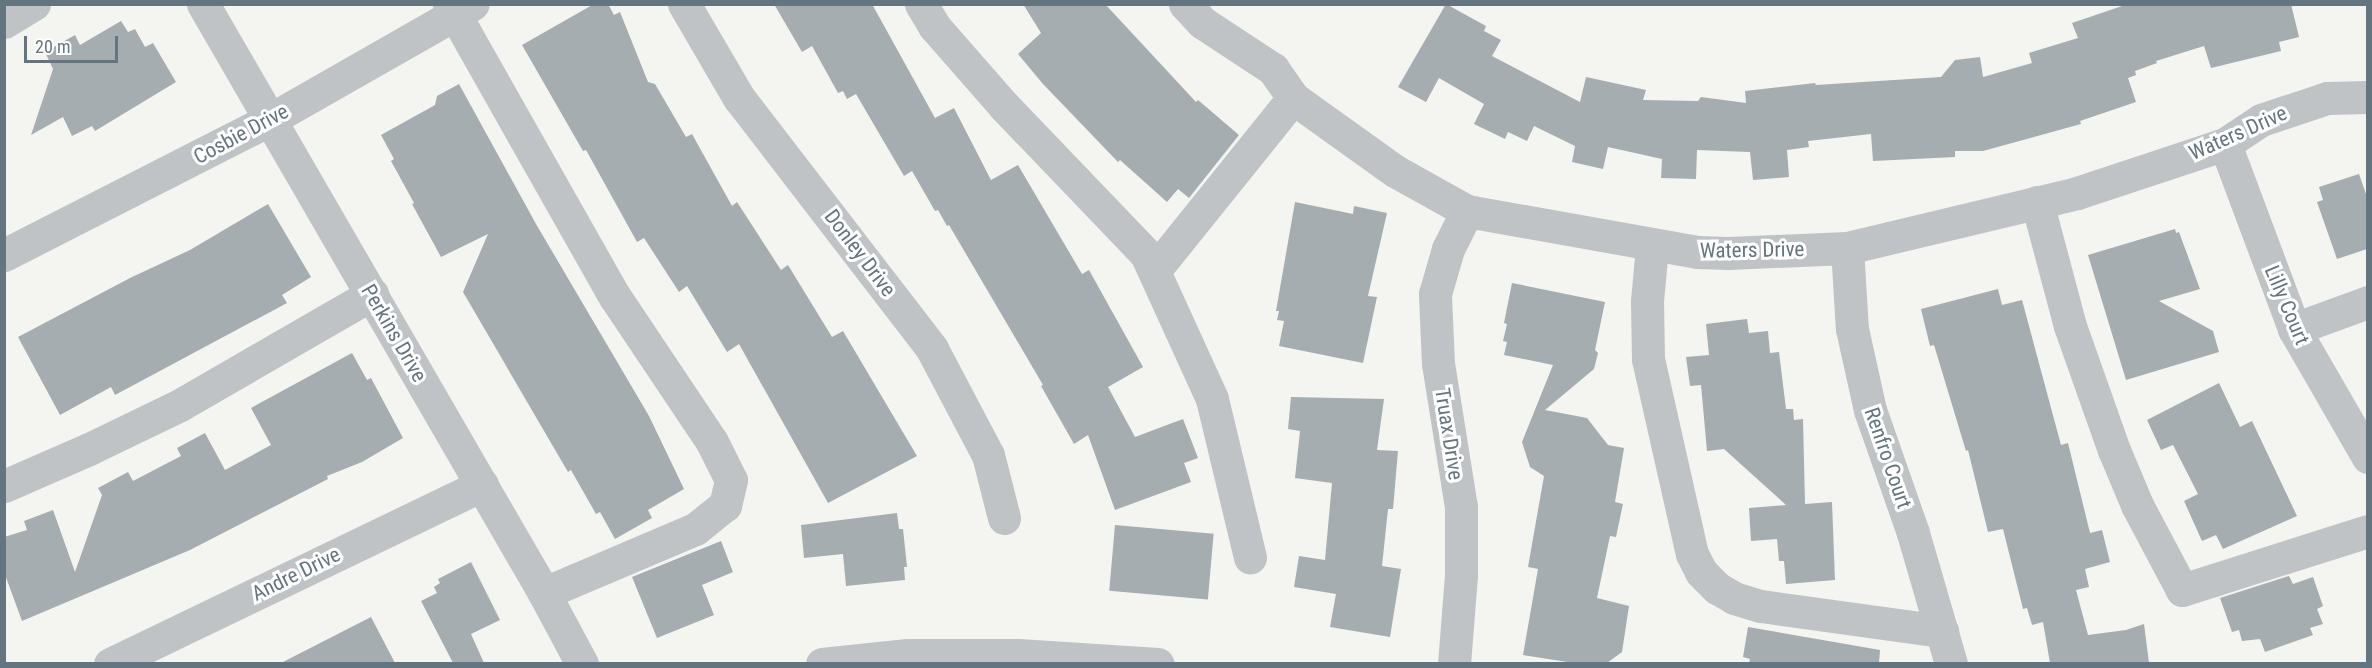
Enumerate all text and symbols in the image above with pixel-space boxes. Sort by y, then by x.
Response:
scale bar [27,24,122,62]
text: 20 m [35,36,70,57]
street label: Cosbie Drive [189,99,293,169]
street label: Waters Drive [2185,100,2291,166]
street label: Donley Drive [819,204,901,302]
street label: Waters Drive [1700,236,1804,264]
street label: Lilly Court [2259,262,2315,348]
street label: Perkins Drive [356,280,432,386]
street label: Truax Drive [1429,386,1469,482]
street label: Renfro Court [1859,404,1917,512]
street label: Andre Drive [248,542,344,606]

